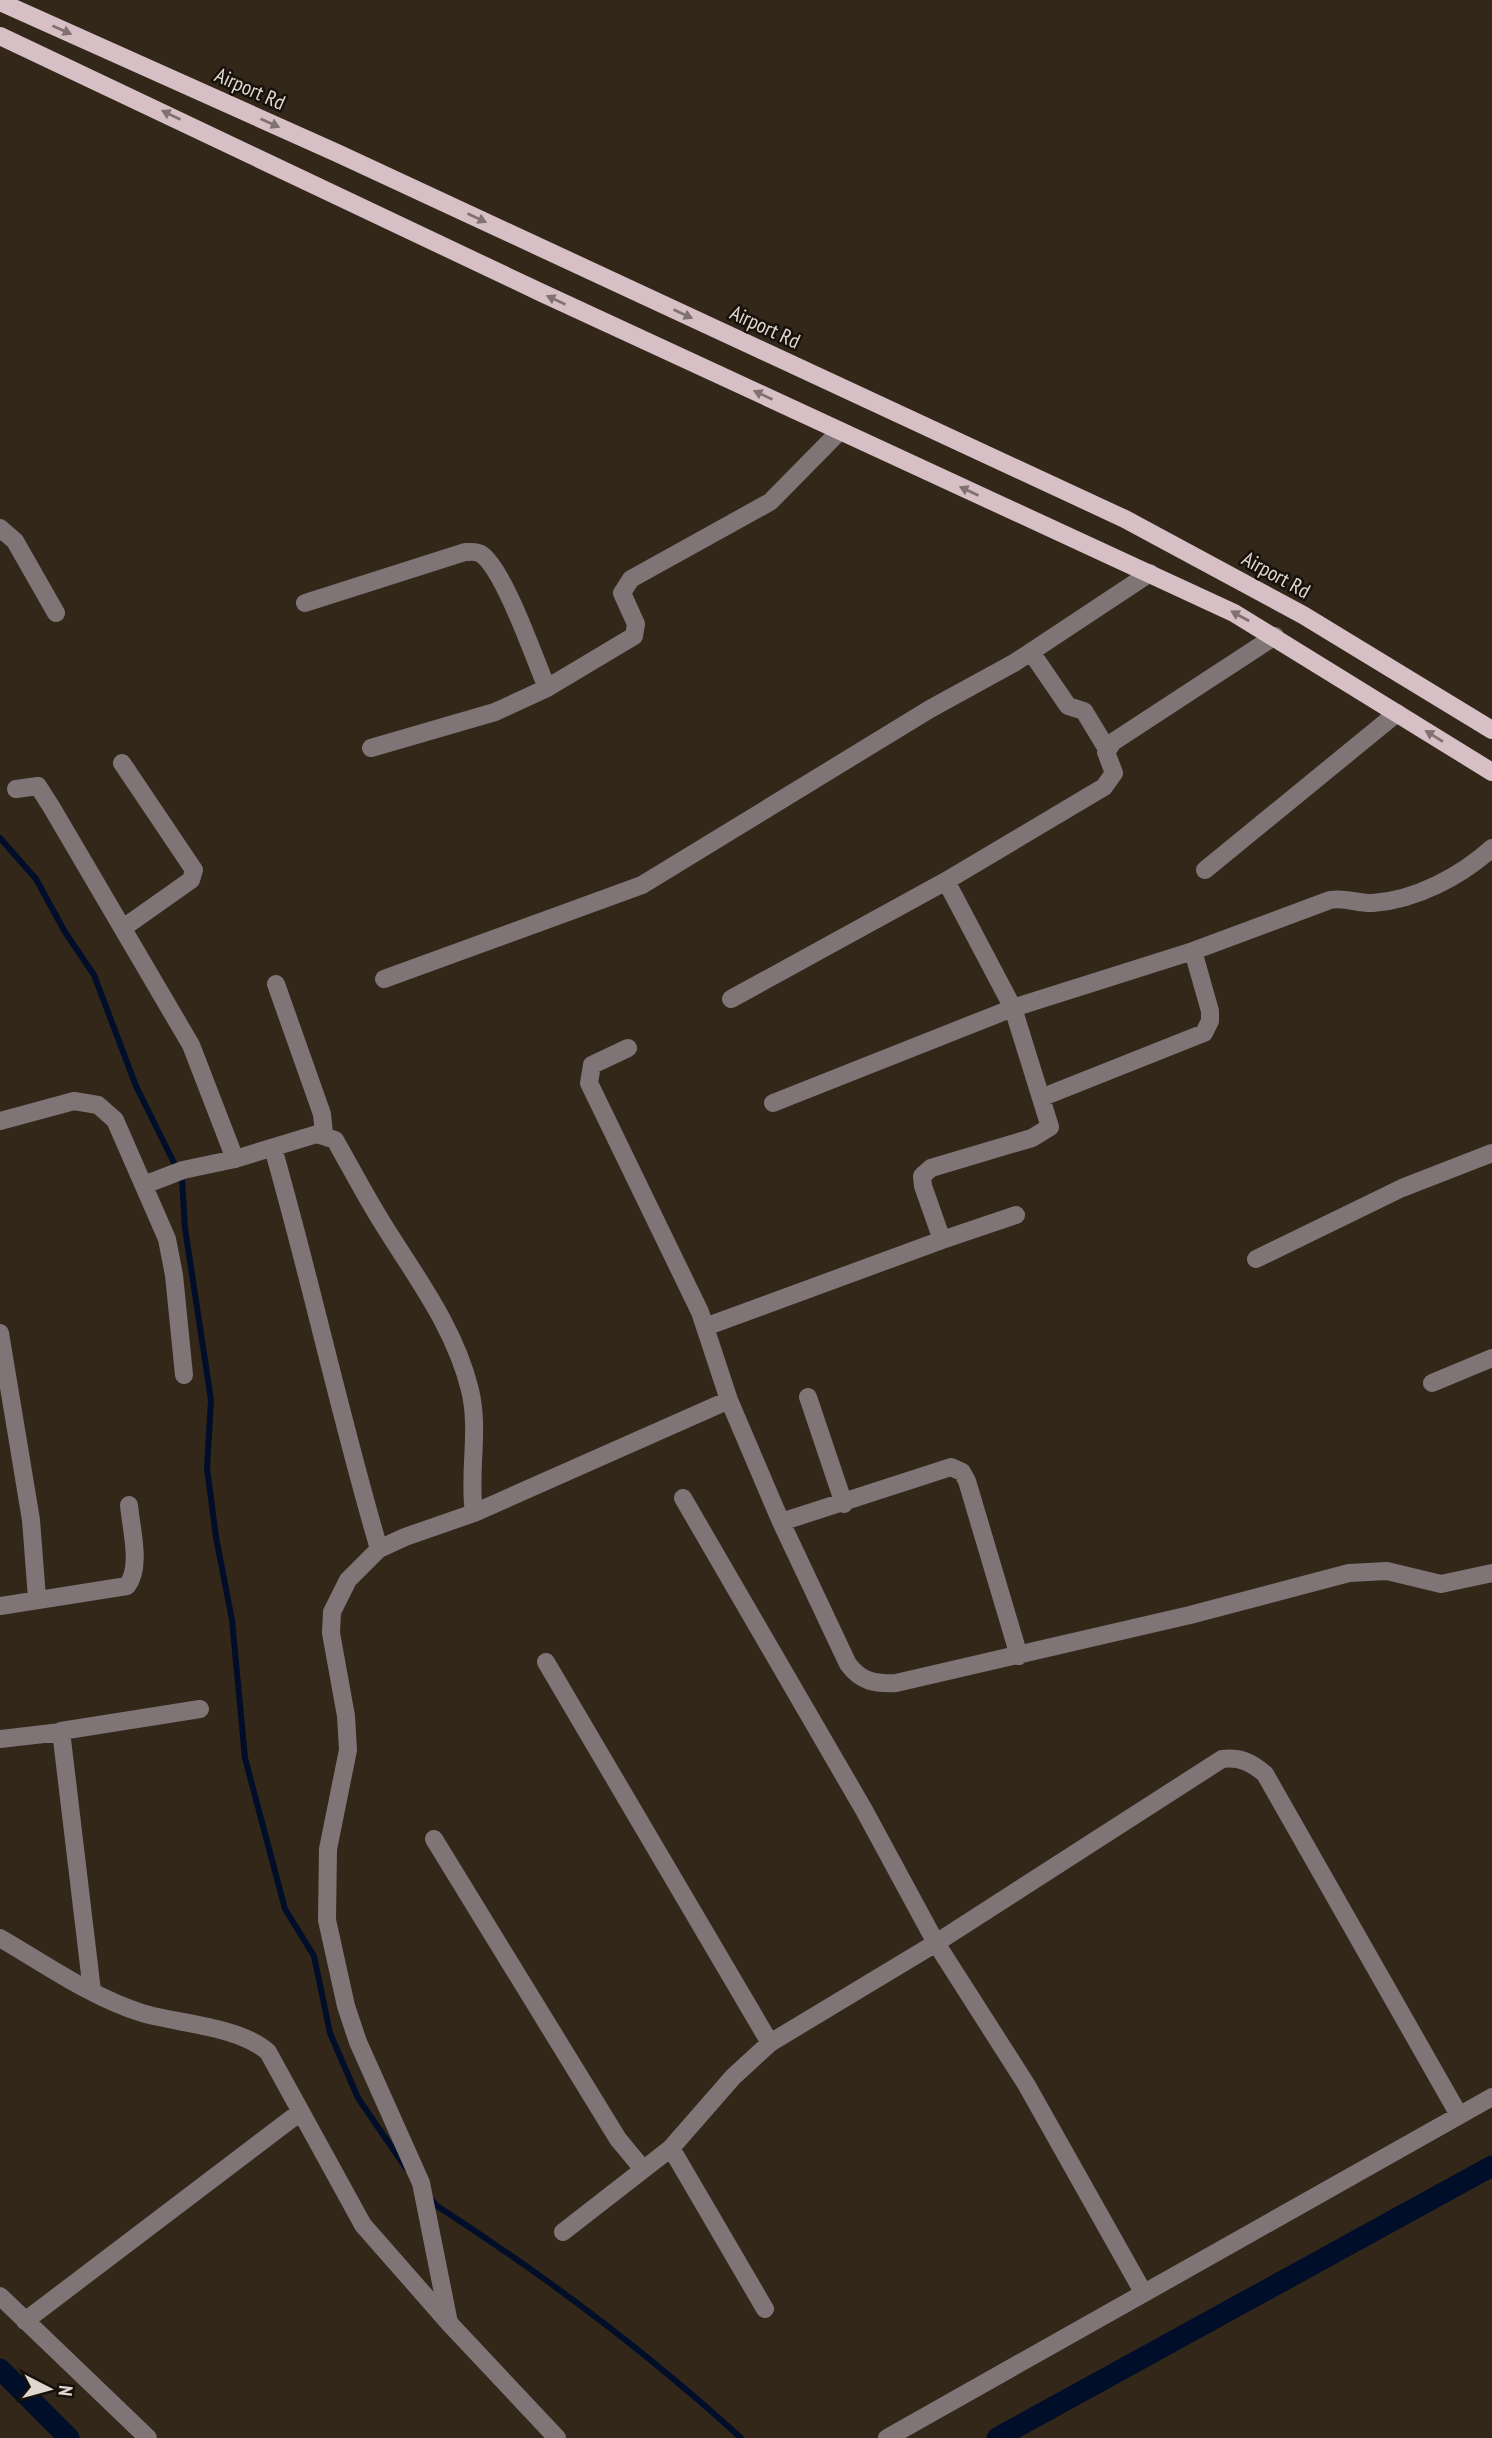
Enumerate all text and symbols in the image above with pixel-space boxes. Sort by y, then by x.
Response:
one-way arrow [52,24,72,36]
street label: Airport Rd [211,61,290,116]
one-way arrow [161,110,181,121]
one-way arrow [260,117,280,129]
one-way arrow [467,212,487,224]
one-way arrow [546,294,566,305]
street label: Airport Rd [726,299,804,354]
one-way arrow [673,308,693,320]
one-way arrow [753,389,773,401]
one-way arrow [959,485,979,497]
street label: Airport Rd [1237,545,1315,604]
one-way arrow [1230,611,1250,622]
one-way arrow [1424,729,1443,742]
north arrow [14,2354,84,2424]
text: N [53,2384,78,2397]

